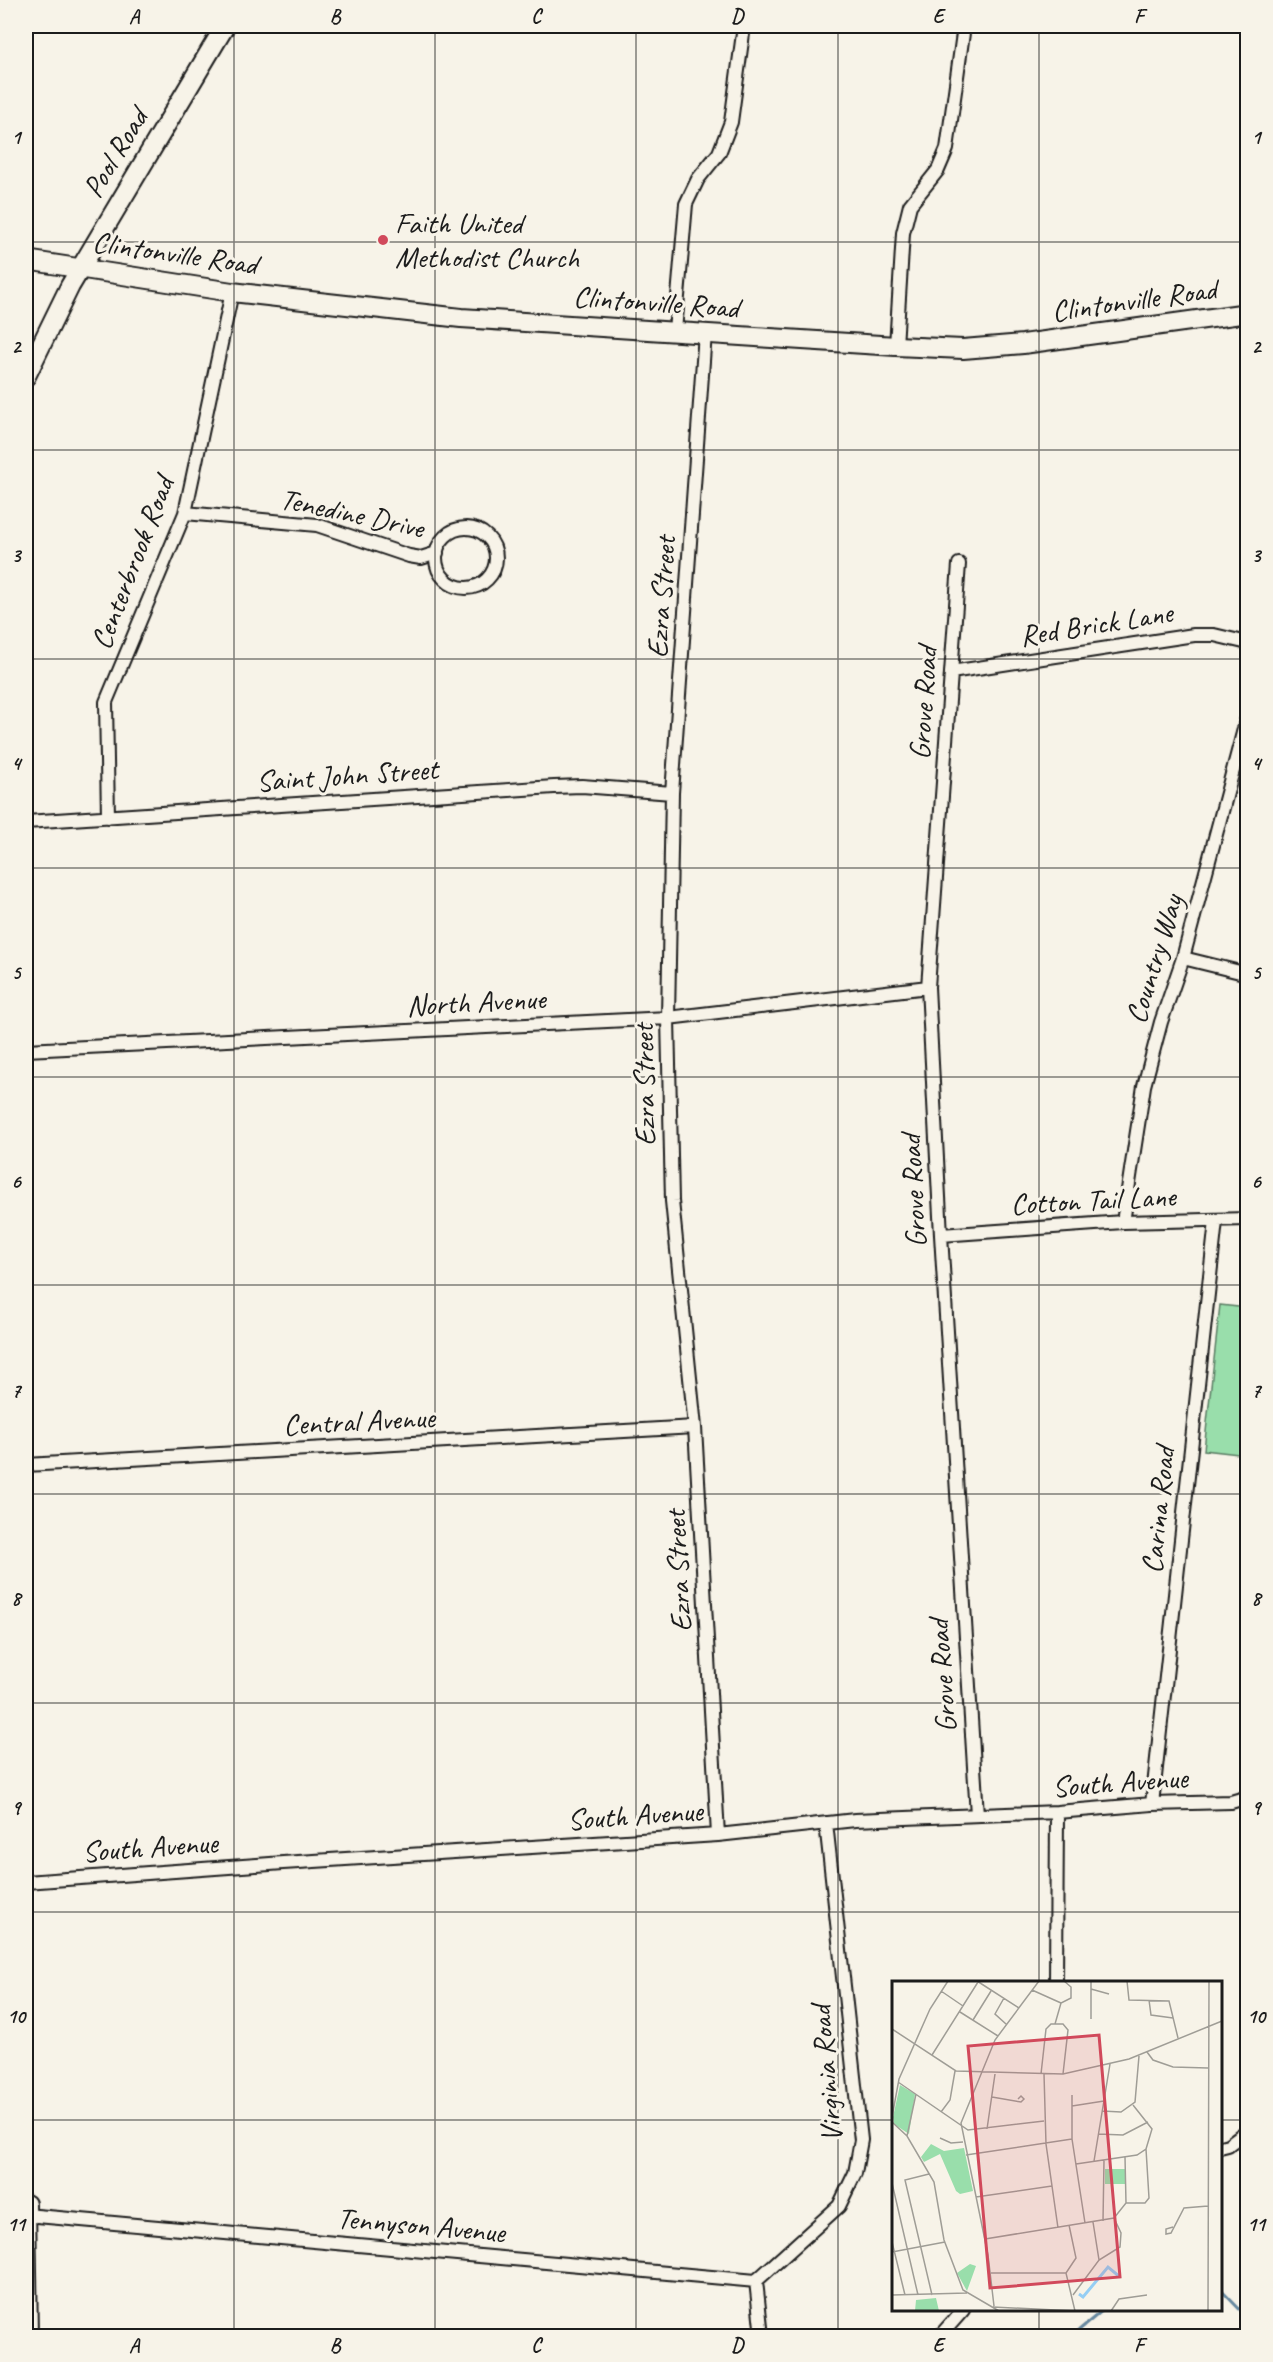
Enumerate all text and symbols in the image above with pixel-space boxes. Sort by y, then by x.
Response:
text: A [129,4,141,29]
text: B [330,4,342,29]
text: C [531,4,543,29]
text: D [731,4,745,29]
text: E [933,4,947,29]
text: F [1134,4,1148,29]
street label: Pool Road [74,98,158,204]
text: 1 [12,125,23,150]
text: 1 [1252,125,1263,150]
place label: Faith United Methodist Church [395,204,580,276]
street label: Clintonville Road [90,223,264,284]
marker: Faith United Methodist Church [376,233,390,247]
street label: Clintonville Road [1049,269,1223,330]
street label: Clintonville Road [572,277,744,327]
text: 2 [12,334,23,359]
text: 2 [1252,334,1263,359]
street label: Centerbrook Road [82,467,184,655]
street label: Tenedine Drive [277,479,429,547]
street label: Ezra Street [638,532,684,659]
text: 3 [12,543,23,568]
text: 3 [1252,543,1263,568]
street label: Red Brick Lane [1017,593,1177,655]
street label: Grove Road [900,641,946,761]
street label: Saint John Street [255,749,442,800]
text: 4 [12,751,24,776]
text: 4 [1252,751,1264,776]
street label: Country Way [1116,888,1192,1028]
text: 5 [12,960,23,985]
text: 5 [1252,960,1263,985]
street label: North Avenue [406,979,549,1025]
street label: Ezra Street [624,1021,664,1146]
street label: Grove Road [891,1129,935,1249]
text: 6 [11,1169,22,1194]
text: 6 [1251,1169,1262,1194]
street label: Cotton Tail Lane [1010,1177,1179,1223]
text: 7 [12,1378,23,1403]
text: 7 [1252,1378,1263,1403]
street label: Central Avenue [282,1398,438,1444]
street label: Carina Road [1132,1441,1184,1575]
street label: Ezra Street [656,1506,700,1633]
text: 8 [12,1586,24,1611]
text: 8 [1252,1586,1264,1611]
street label: Grove Road [919,1614,965,1734]
street label: South Avenue [1051,1758,1191,1806]
street label: South Avenue [566,1791,706,1839]
text: 9 [12,1795,23,1820]
text: 9 [1252,1795,1263,1820]
street label: South Avenue [81,1823,221,1871]
inset map [892,1981,1222,2311]
street label: Virginia Road [801,2000,851,2144]
text: 10 [7,2004,27,2029]
text: 10 [1247,2004,1267,2029]
street label: Tennyson Avenue [335,2199,509,2251]
text: 11 [7,2212,27,2237]
text: 11 [1247,2212,1267,2237]
text: A [129,2333,141,2358]
text: B [330,2333,342,2358]
text: C [531,2333,543,2358]
text: D [731,2333,745,2358]
text: E [933,2333,947,2358]
text: F [1134,2333,1148,2358]

